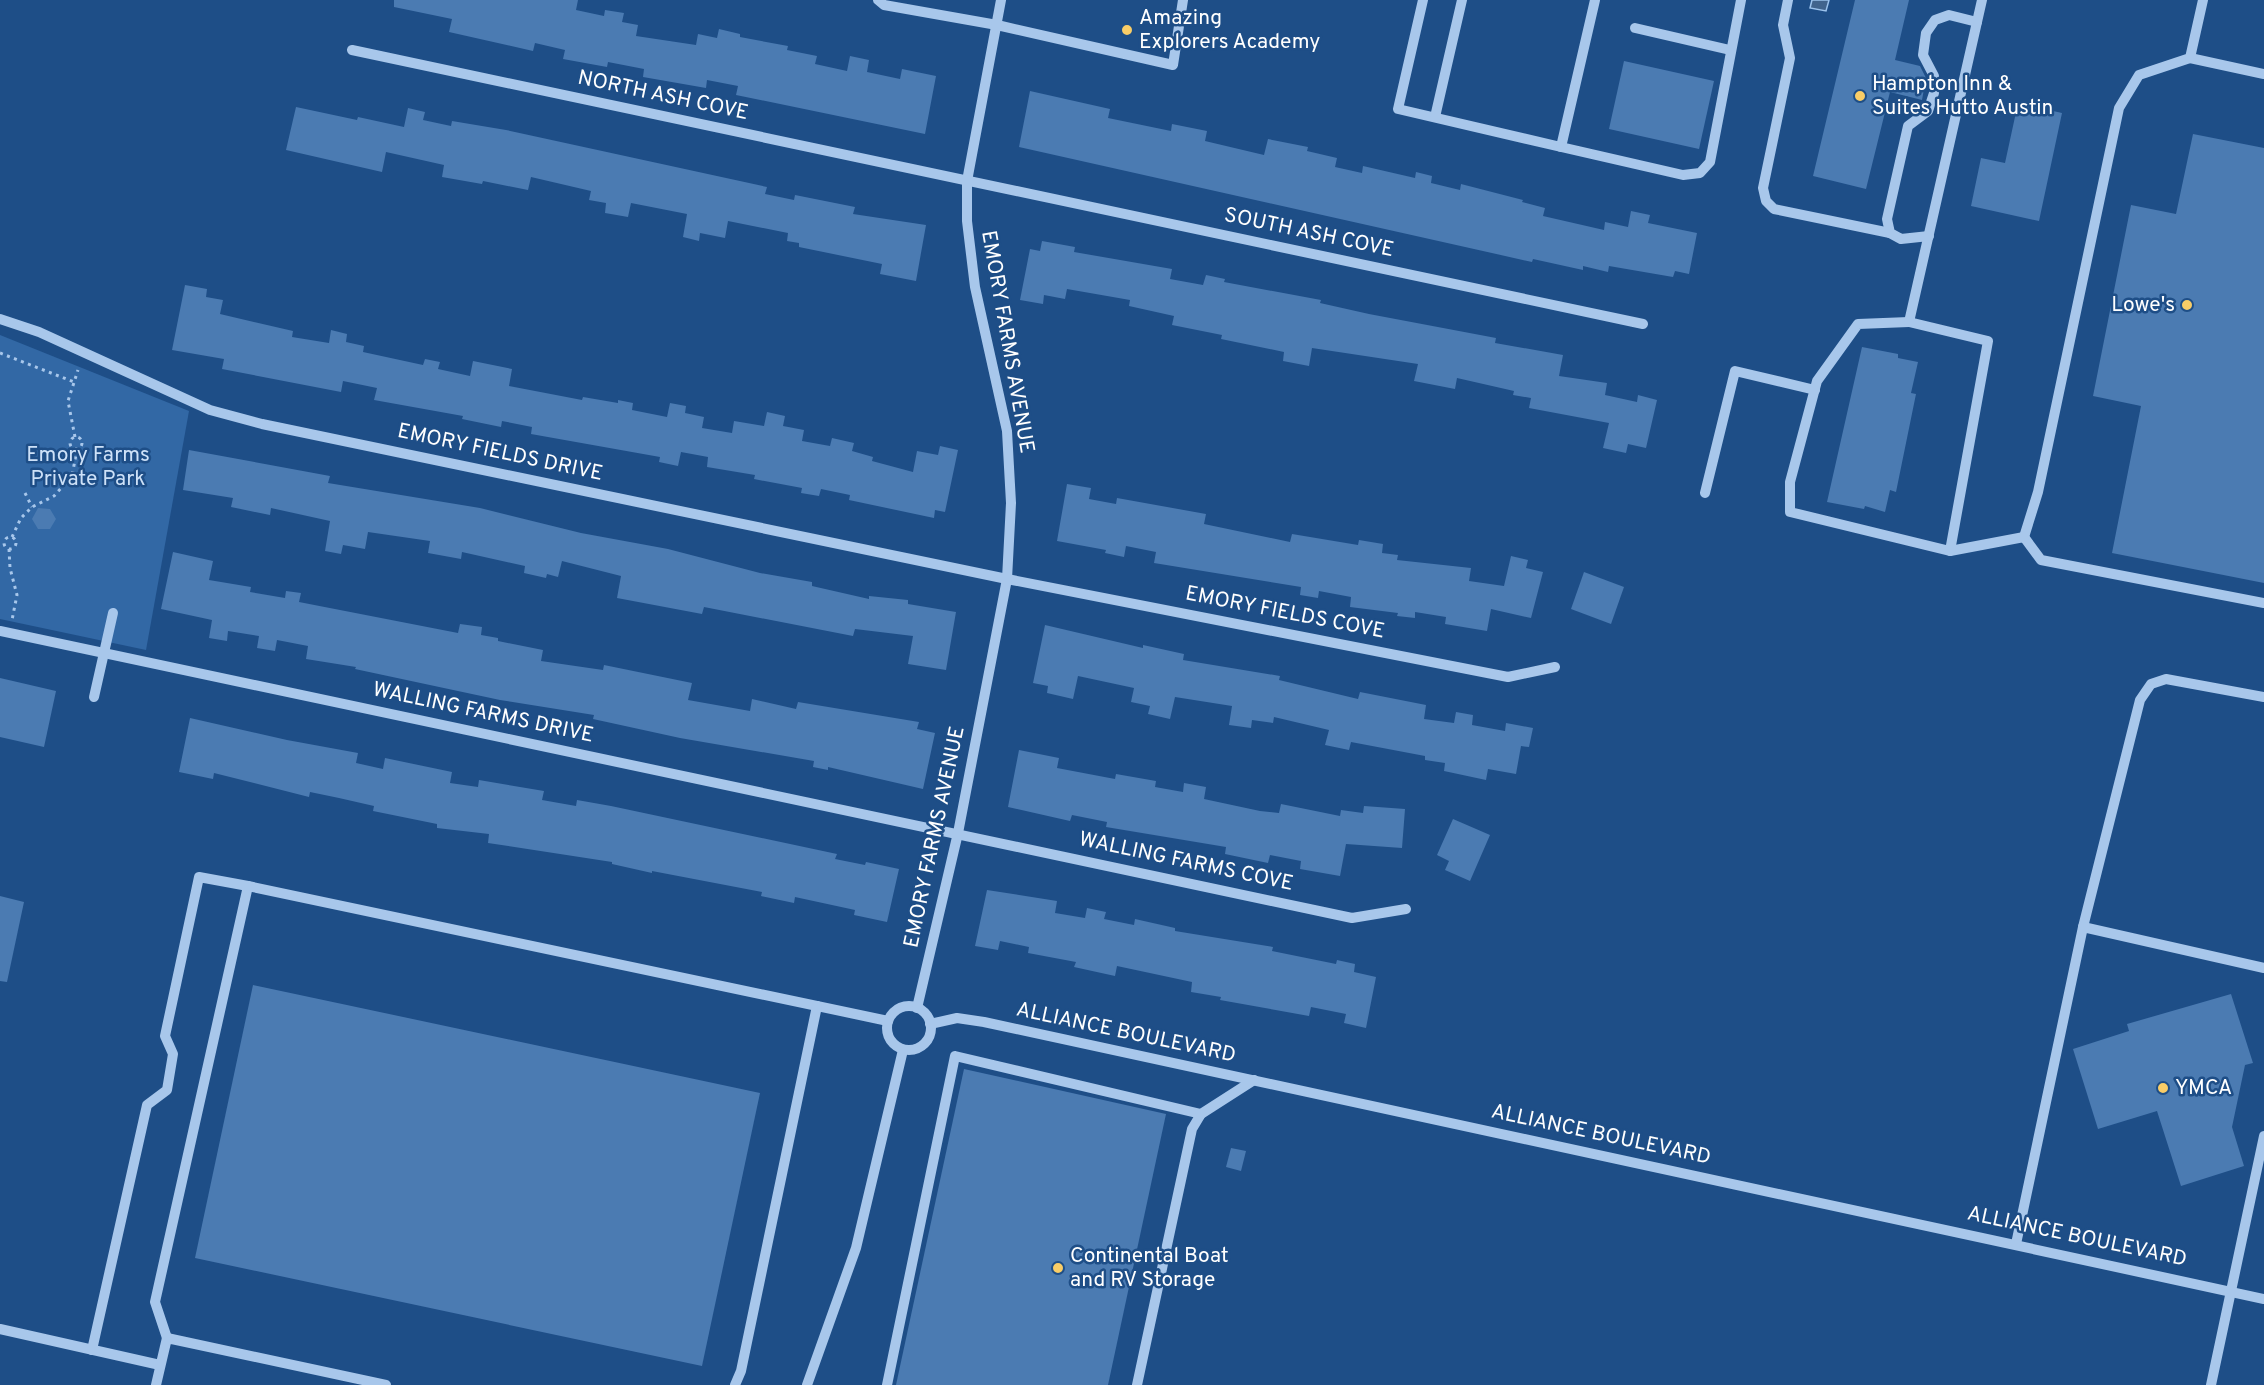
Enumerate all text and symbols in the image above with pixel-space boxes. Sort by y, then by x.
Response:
place label: Amazing Explorers Academy [1139,5,1320,56]
marker: Amazing Explorers Academy [1120,23,1134,37]
street label: NORTH ASH COVE [575,65,751,127]
place label: Hampton Inn & Suites Hutto Austin [1872,71,2053,122]
marker: Hampton Inn & Suites Hutto Austin [1853,89,1867,103]
street label: SOUTH ASH COVE [1222,202,1396,264]
street label: EMORY FARMS AVENUE [974,228,1040,456]
place label: Lowe's [2111,292,2175,319]
marker: Lowe's [2180,298,2194,312]
street label: EMORY FIELDS DRIVE [395,418,605,488]
park label: Emory Farms Private Park [26,442,150,493]
street label: EMORY FIELDS COVE [1183,580,1387,646]
street label: WALLING FARMS DRIVE [370,676,596,750]
street label: EMORY FARMS AVENUE [898,724,972,950]
street label: WALLING FARMS COVE [1076,826,1296,898]
street label: ALLIANCE BOULEVARD [1014,997,1238,1069]
place label: YMCA [2175,1075,2232,1102]
marker: YMCA [2156,1081,2170,1095]
street label: ALLIANCE BOULEVARD [1489,1099,1713,1171]
street label: ALLIANCE BOULEVARD [1965,1201,2189,1273]
place label: Continental Boat and RV Storage [1070,1243,1229,1294]
marker: Continental Boat and RV Storage [1051,1261,1065,1275]

